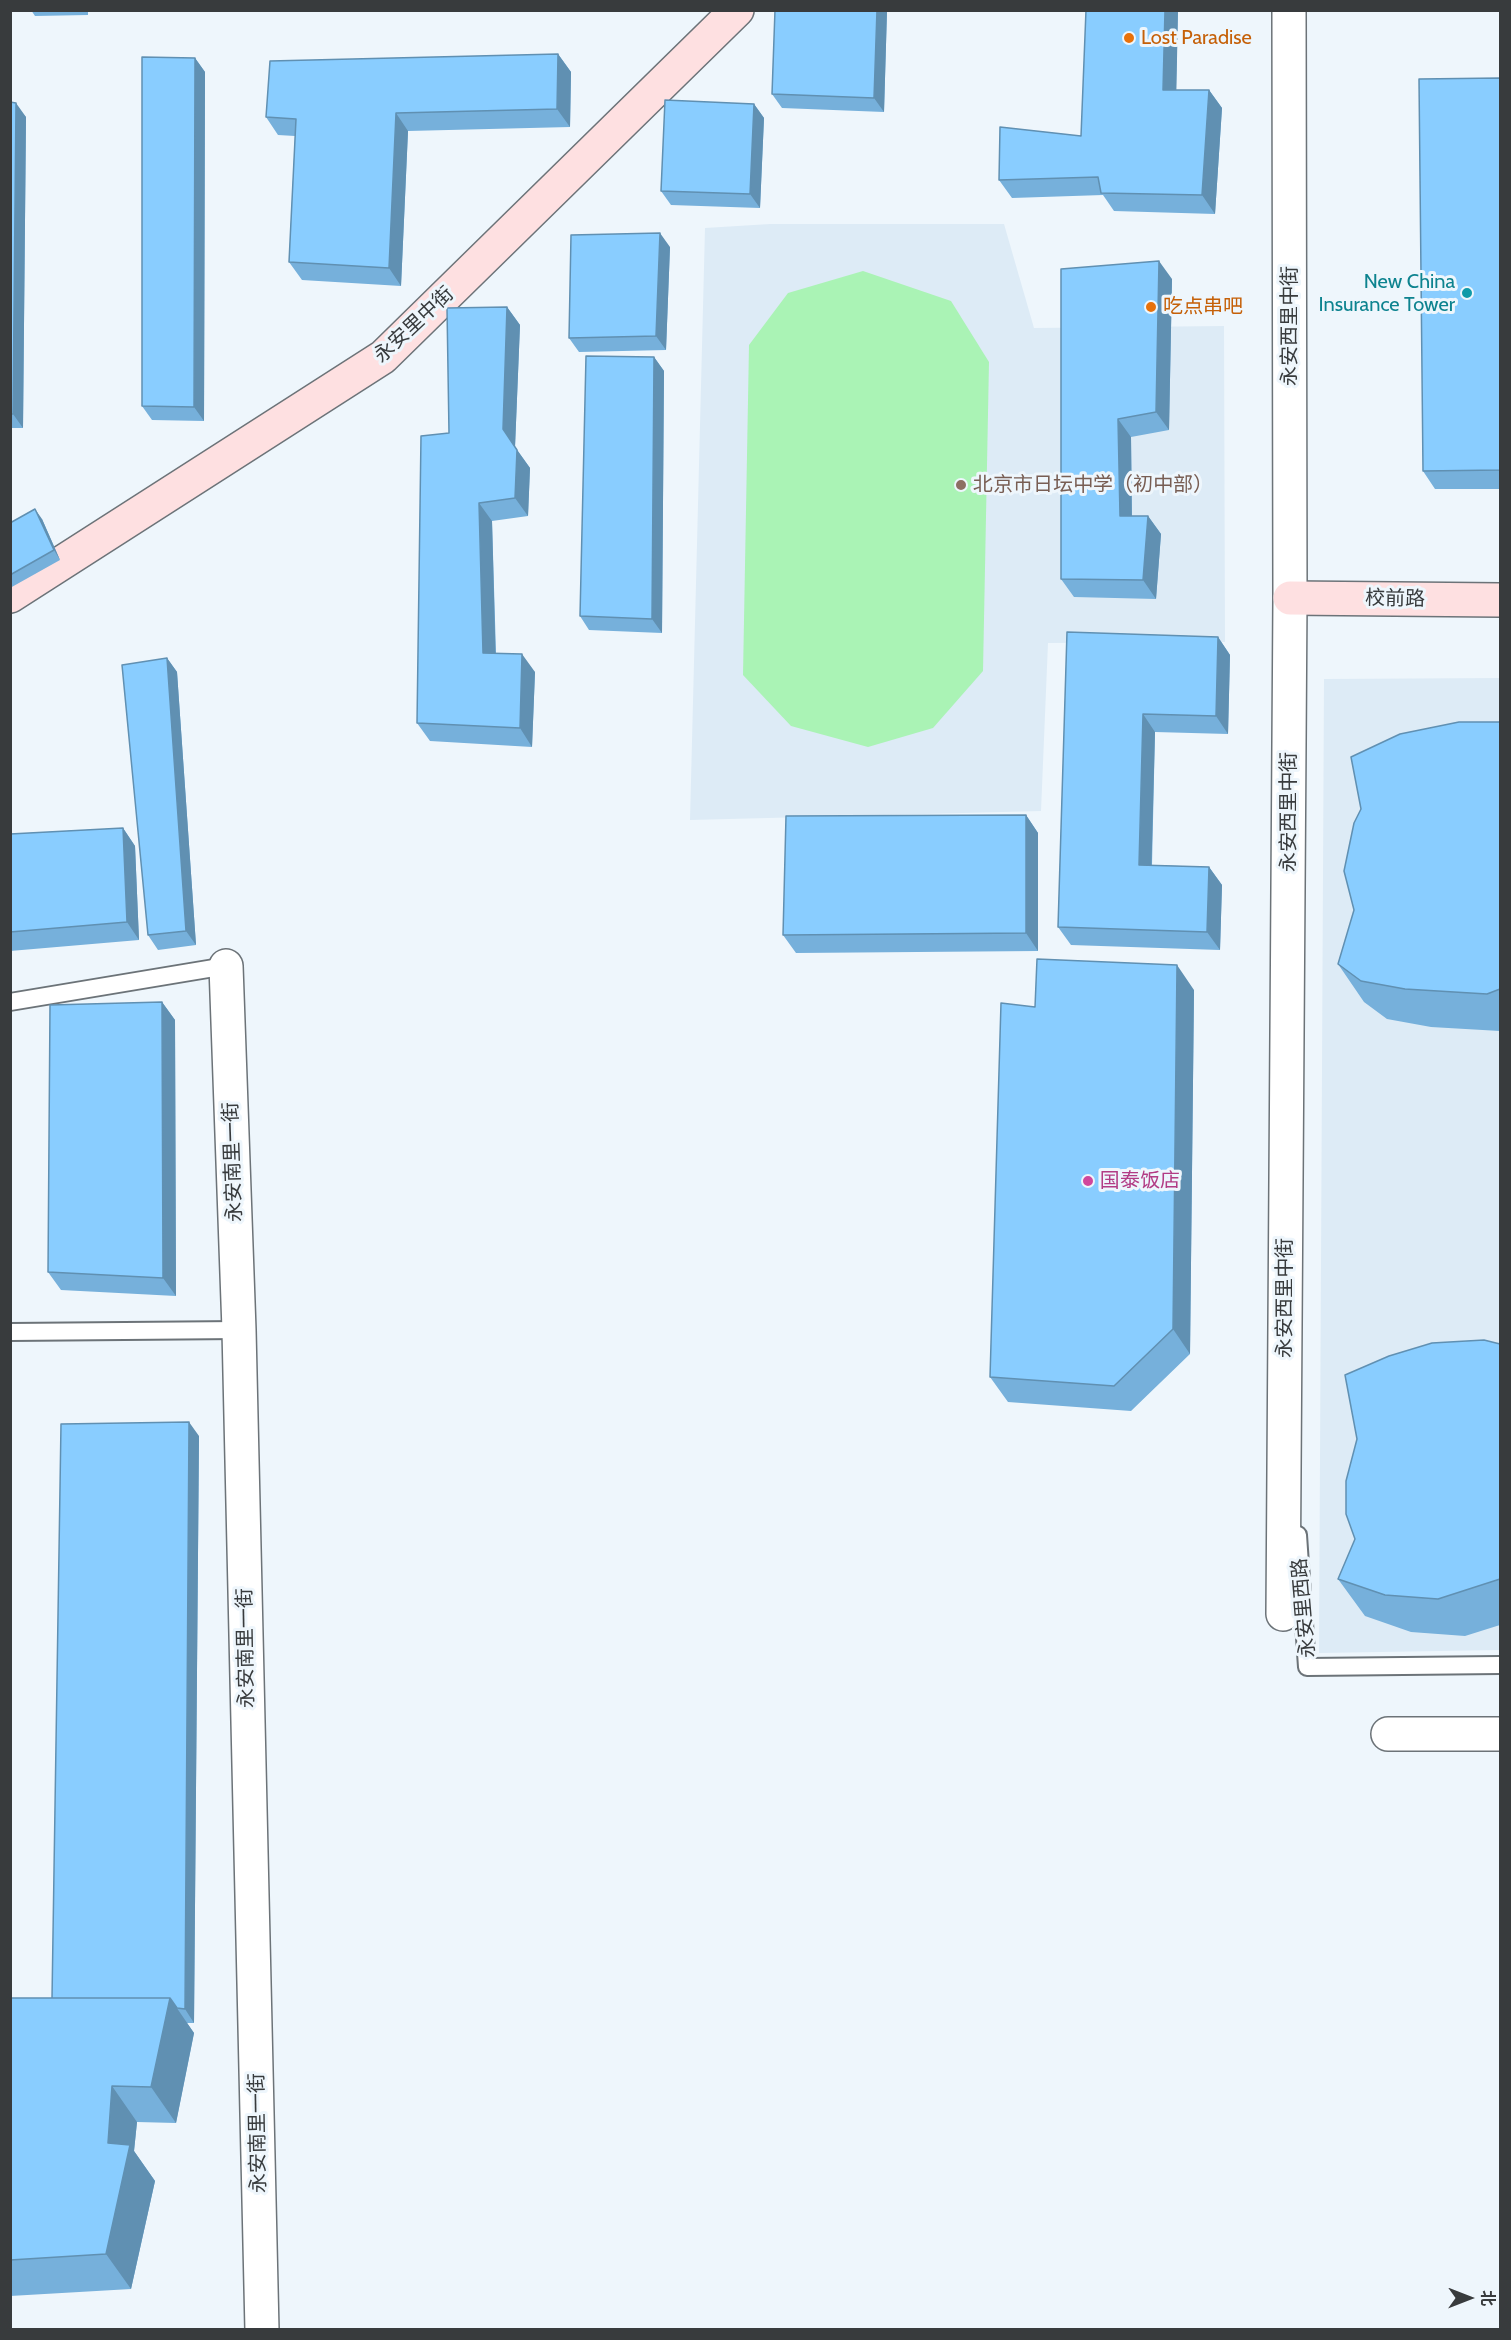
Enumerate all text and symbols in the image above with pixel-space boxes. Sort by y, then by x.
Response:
place label: Lost Paradise [1141,26,1252,50]
marker: Lost Paradise [1122,31,1136,45]
street label: 永安西里中街 [1278,266,1302,386]
place label: New China Insurance Tower [1319,270,1455,317]
street label: 永安里中街 [369,282,459,368]
marker: New China Insurance Tower [1460,286,1474,300]
place label: 吃点串吧 [1163,295,1243,319]
marker: 吃点串吧 [1144,300,1158,314]
place label: 北京市日坛中学（初中部） [973,473,1213,497]
marker: 北京市日坛中学（初中部） [954,478,968,492]
street label: 校前路 [1365,586,1425,612]
street label: 永安西里中街 [1277,752,1301,872]
street label: 永安南里一街 [219,1102,247,1222]
place label: 国泰饭店 [1100,1169,1180,1193]
marker: 国泰饭店 [1081,1174,1095,1188]
street label: 永安西里中街 [1273,1238,1297,1358]
street label: 永安里西路 [1288,1557,1320,1659]
street label: 永安南里一街 [233,1588,259,1708]
street label: 永安南里一街 [245,2073,271,2193]
north arrow [1439,2268,1499,2328]
text: 北 [1478,2290,1497,2306]

